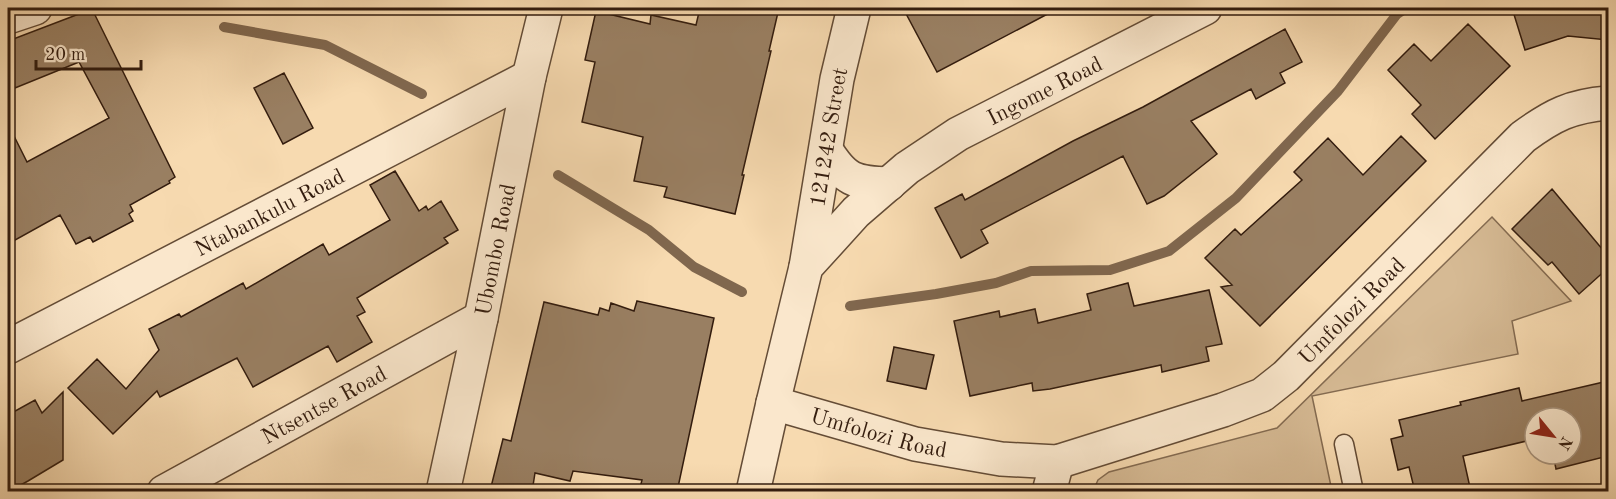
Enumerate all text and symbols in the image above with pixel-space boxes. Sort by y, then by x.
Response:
scale bar [36,33,141,71]
text: 20 m [45,46,85,64]
street label: Ingome Road [984,53,1106,130]
street label: 121242 Street [807,65,852,208]
street label: Ntabankulu Road [191,166,349,261]
street label: Ubombo Road [473,182,521,318]
street label: Umfolozi Road [1295,254,1410,369]
street label: Ntsentse Road [258,363,391,449]
street label: Umfolozi Road [808,405,949,462]
north arrow [1523,406,1583,466]
text: N [1554,433,1574,452]

